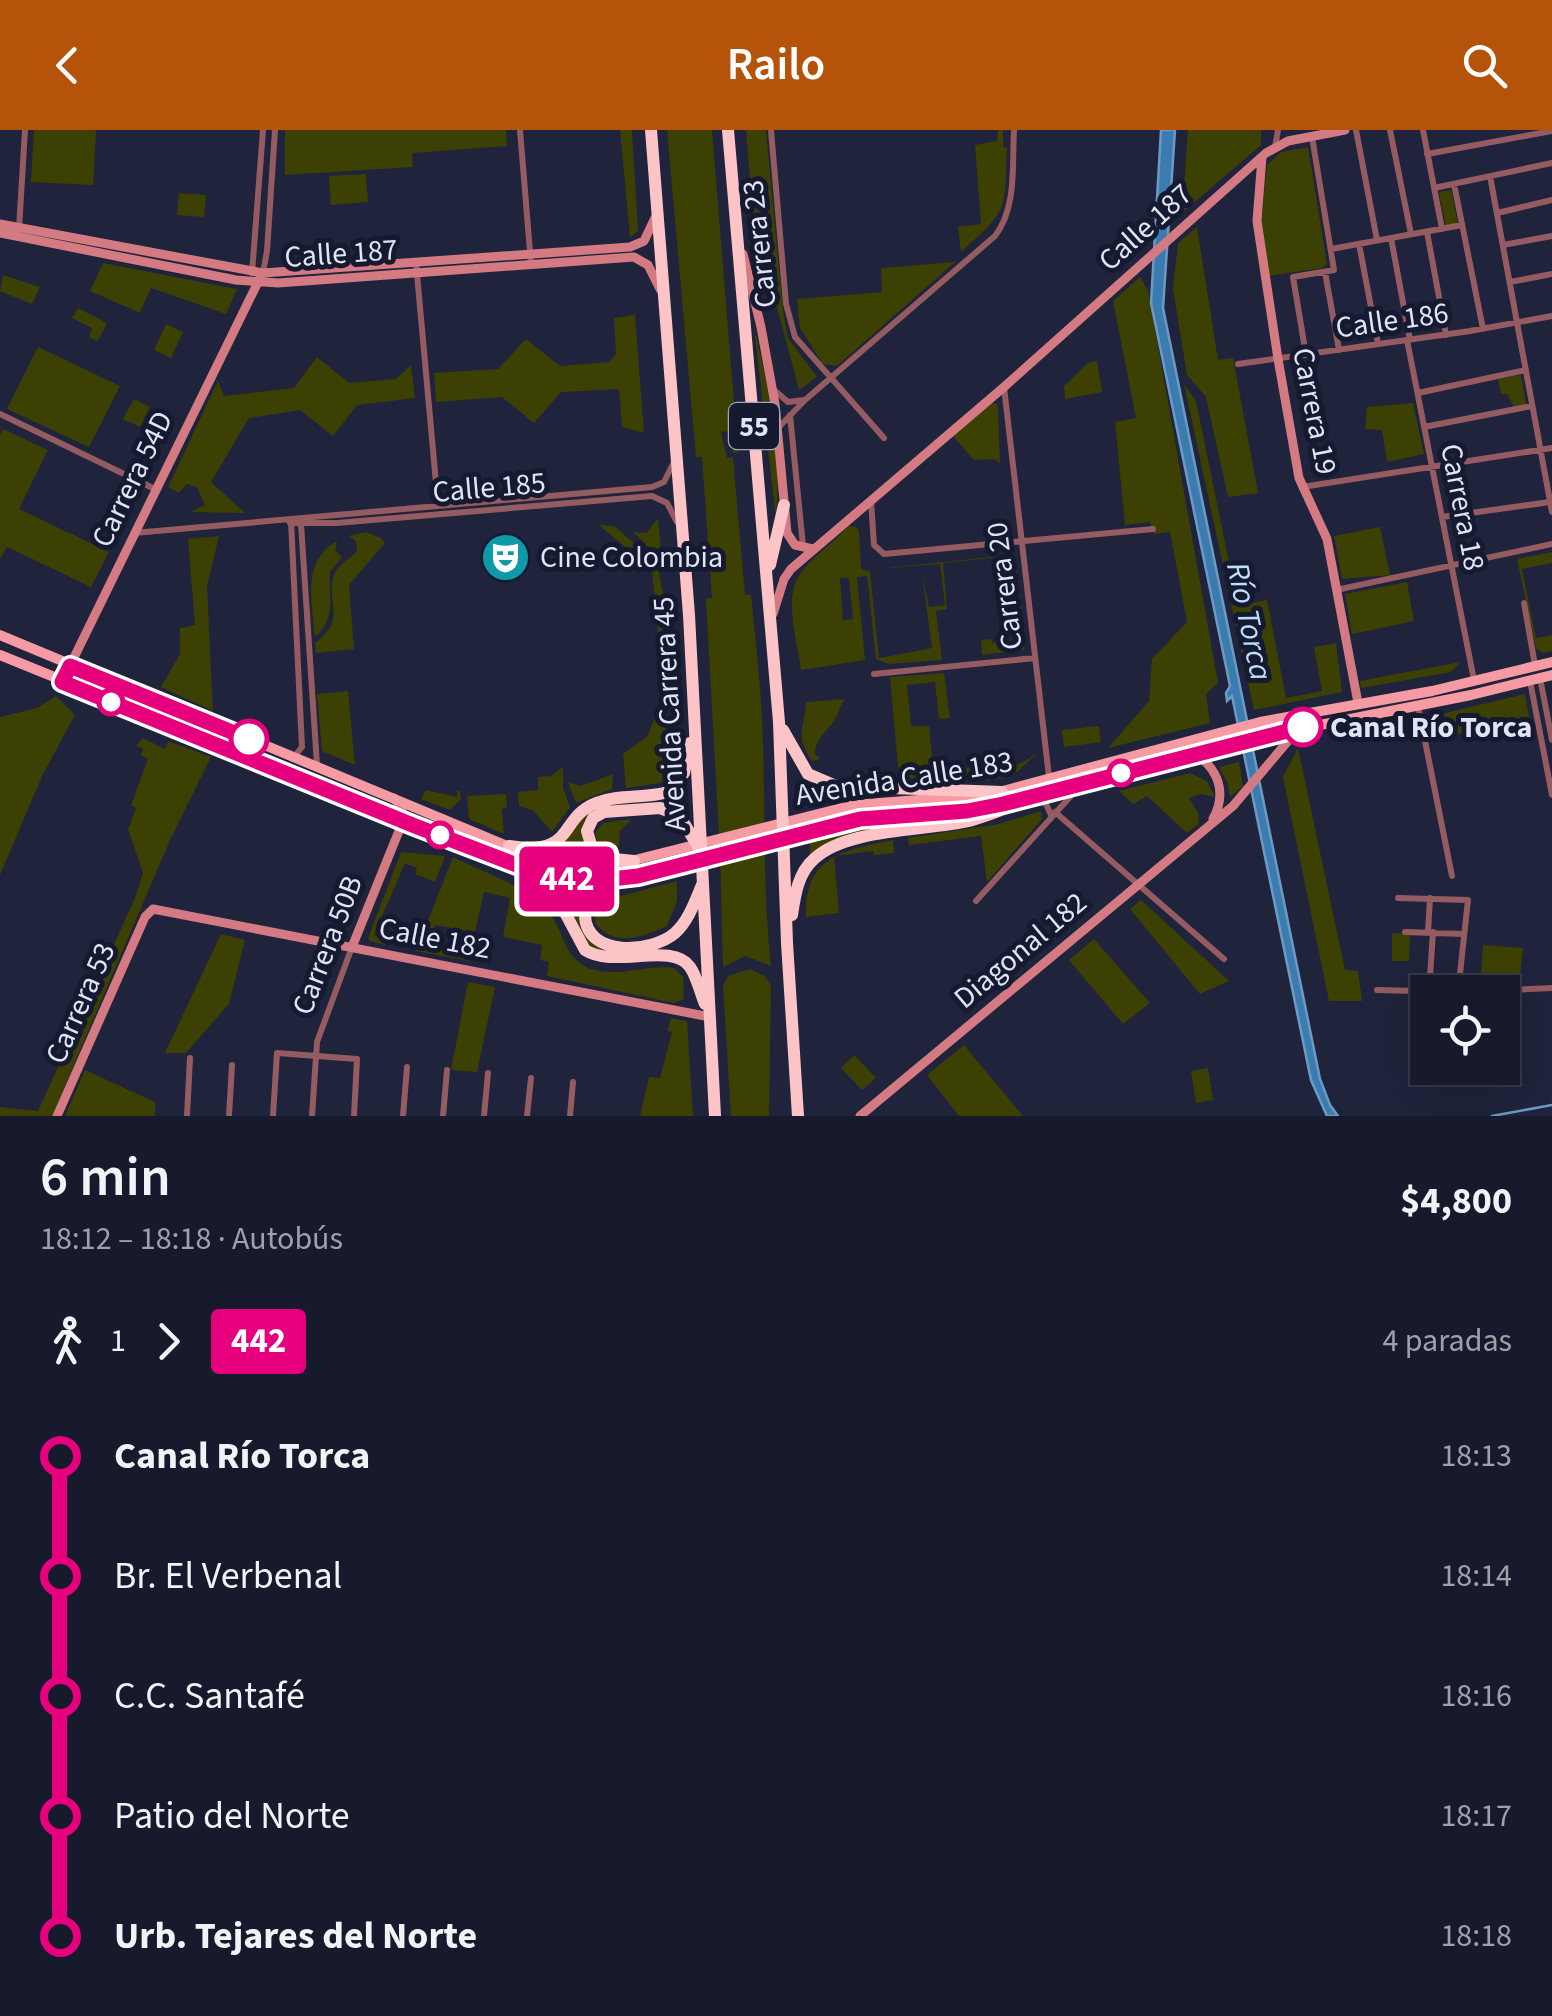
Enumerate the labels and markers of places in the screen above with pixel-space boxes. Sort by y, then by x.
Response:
theatre icon: Cine Colombia [479,531,531,583]
place label: Cine Colombia [540,536,723,579]
unlabelled marker [98,689,124,715]
place label: Canal Río Torca [1330,706,1532,749]
marker: Canal Río Torca [1284,708,1322,746]
unlabelled marker [230,720,268,758]
unlabelled marker [1108,760,1134,786]
unlabelled marker [427,822,453,848]

